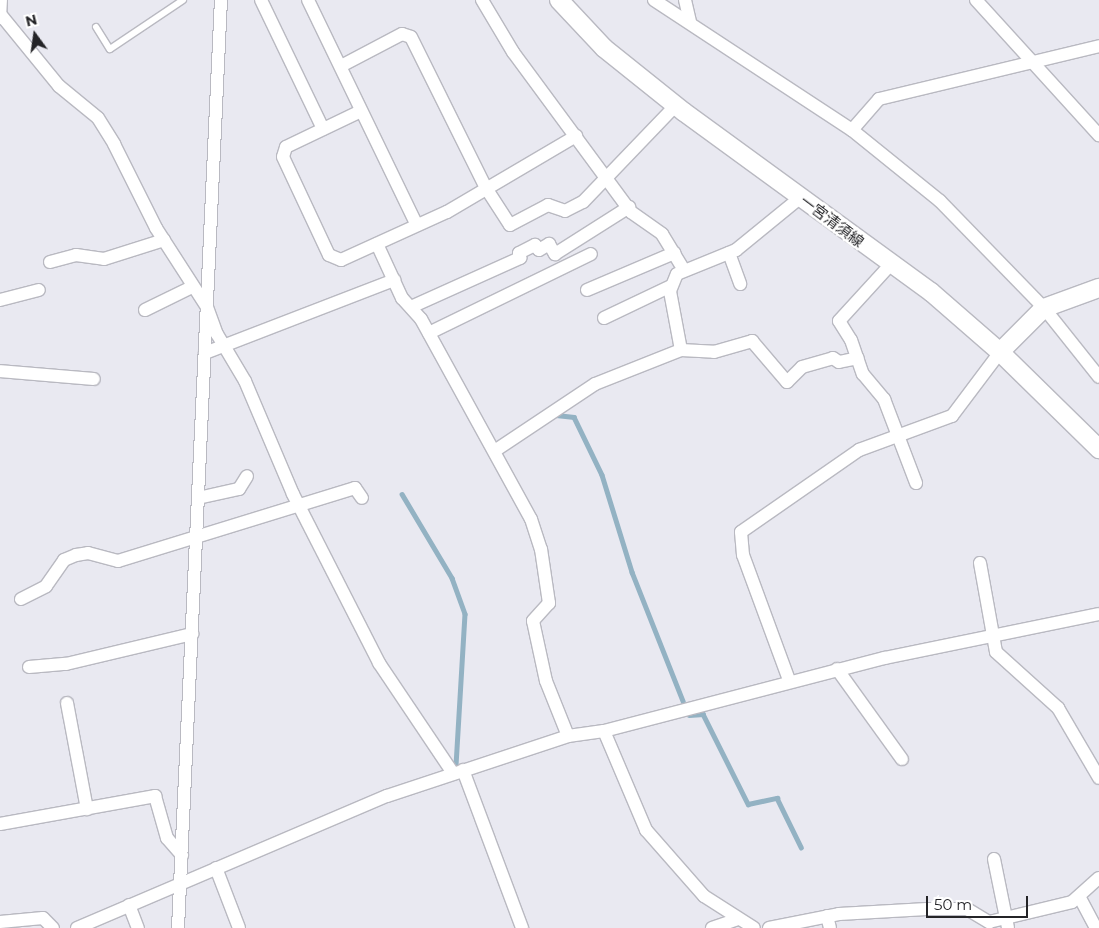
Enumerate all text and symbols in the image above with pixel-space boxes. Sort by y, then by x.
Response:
north arrow [10,10,60,60]
text: N [24,10,39,31]
street label: 一宮清須線 [797,191,867,251]
scale bar [929,886,1032,918]
text: 50 m [934,895,972,914]

